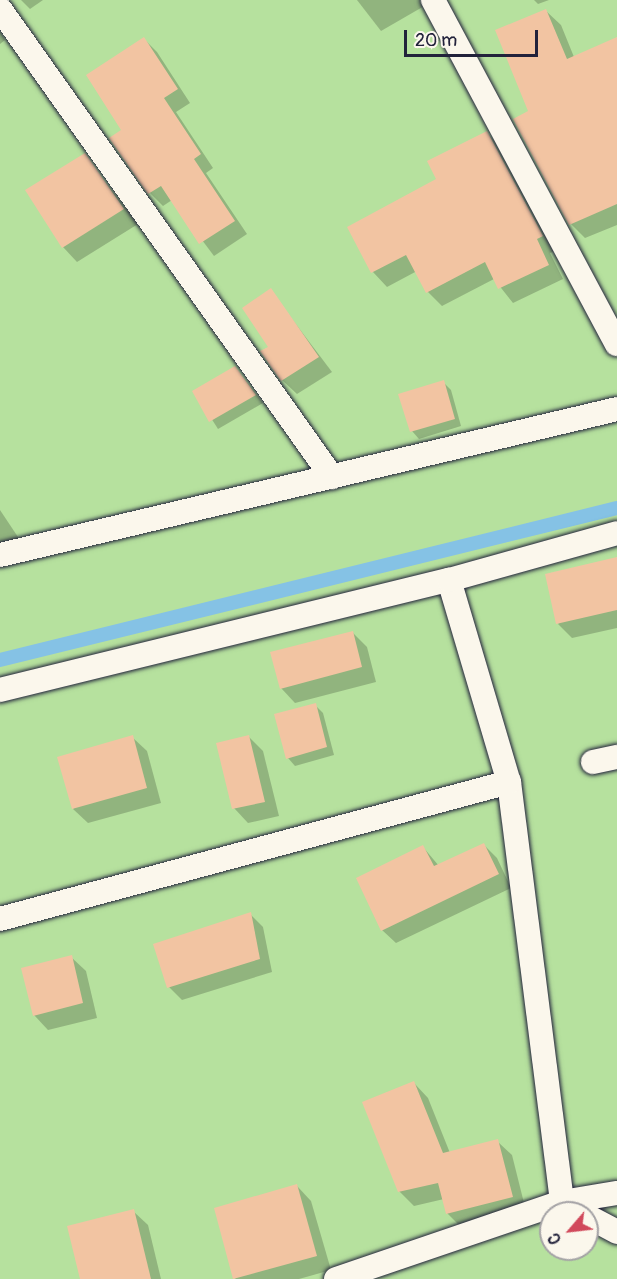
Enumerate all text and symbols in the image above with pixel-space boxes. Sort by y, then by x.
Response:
scale bar [407,18,540,56]
text: 20 m [415,29,457,52]
north arrow [539,1201,599,1261]
text: С [544,1229,566,1248]

